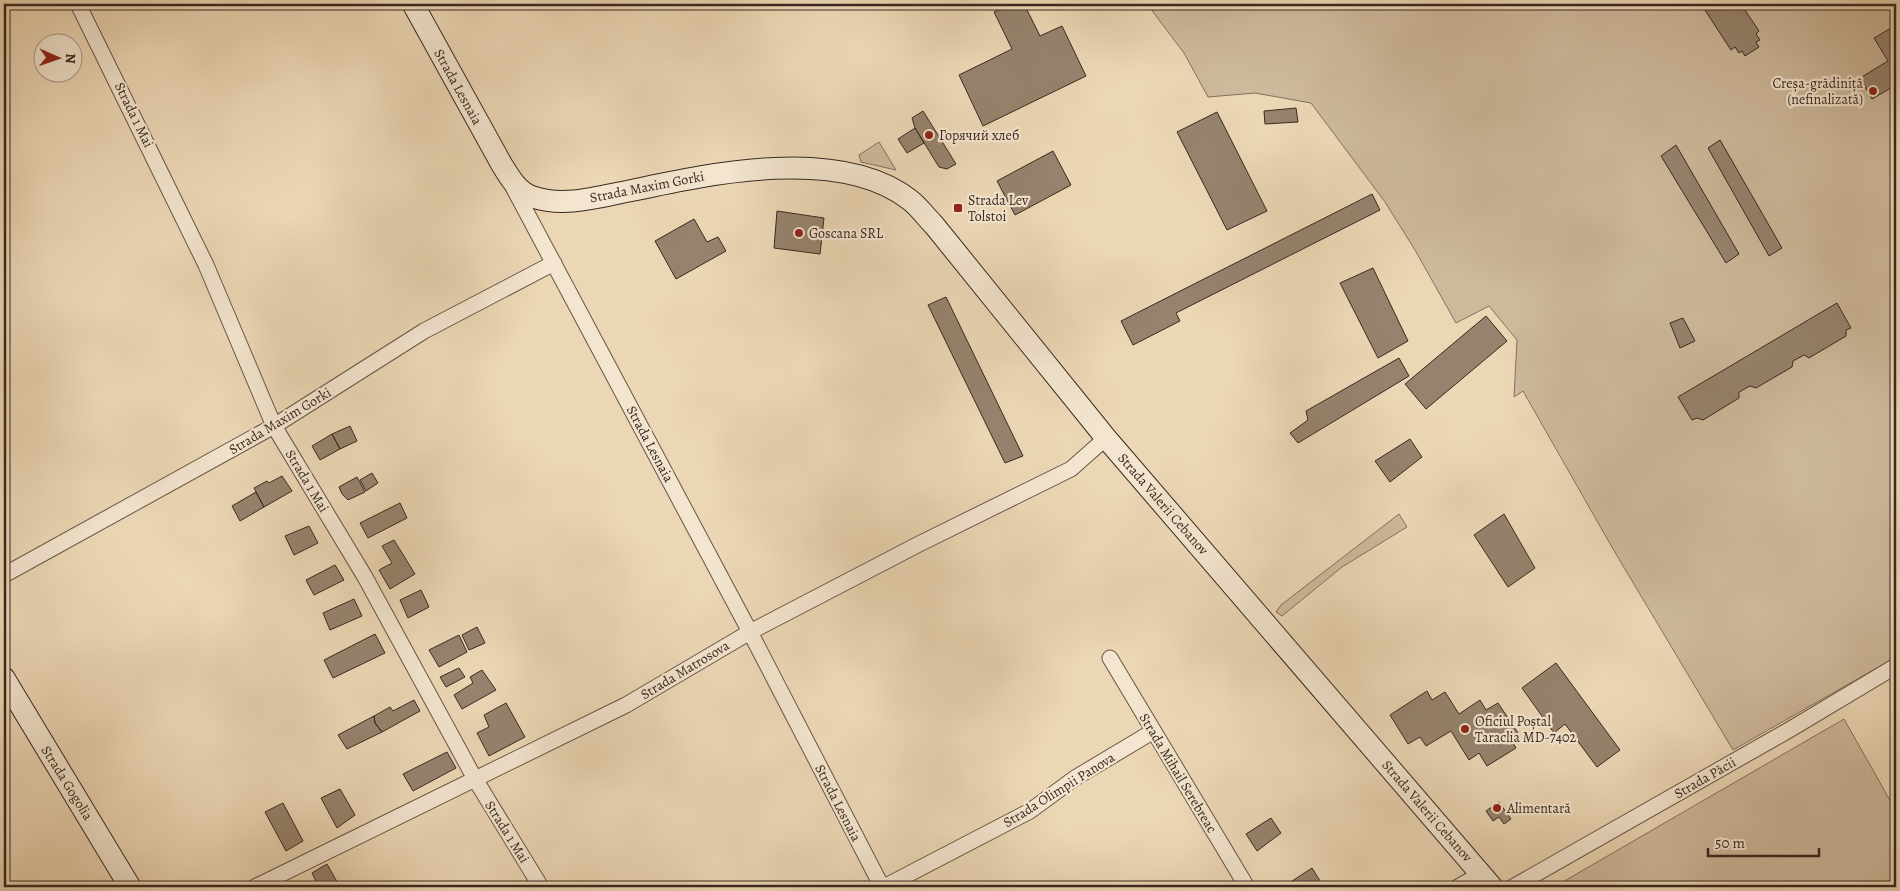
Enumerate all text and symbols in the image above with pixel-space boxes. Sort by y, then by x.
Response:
north arrow [32,32,82,82]
street label: Strada Lesnaia [429,46,487,129]
text: N [61,53,80,64]
place label: Creșa-grădiniță (nefinalizată) [1773,74,1863,109]
street label: Strada 1 Mai [110,79,158,151]
marker: Creșa-grădiniță (nefinalizată) [1867,85,1879,97]
place label: Горячий хлеб [939,126,1019,145]
marker: Горячий хлеб [923,129,935,141]
street label: Strada Maxim Gorki [588,167,706,207]
place label: Strada Lev Tolstoi [968,191,1029,226]
marker: Strada Lev Tolstoi [952,202,964,214]
place label: Goscana SRL [809,224,884,243]
marker: Goscana SRL [793,227,805,239]
street label: Strada Maxim Gorki [225,383,335,459]
street label: Strada Lesnaia [622,402,678,486]
street label: Strada 1 Mai [281,446,333,516]
street label: Strada Valerii Cebanov [1113,449,1213,560]
street label: Strada Matrosova [637,636,733,704]
street label: Strada Mihail Serebreac [1135,710,1221,836]
place label: Oficiul Poștal Taraclia MD-7402 [1475,712,1577,747]
marker: Oficiul Poștal Taraclia MD-7402 [1459,723,1471,735]
street label: Strada Gogolia [37,742,98,824]
street label: Strada Olimpii Panova [1000,748,1119,832]
street label: Strada Păcii [1671,753,1739,803]
street label: Strada Valerii Cebanov [1377,756,1477,867]
street label: Strada Lesnaia [810,761,866,845]
street label: Strada 1 Mai [480,797,534,867]
place label: Alimentară [1506,799,1571,818]
marker: Alimentară [1491,802,1503,814]
scale bar [1708,826,1819,858]
text: 50 m [1715,833,1745,853]

